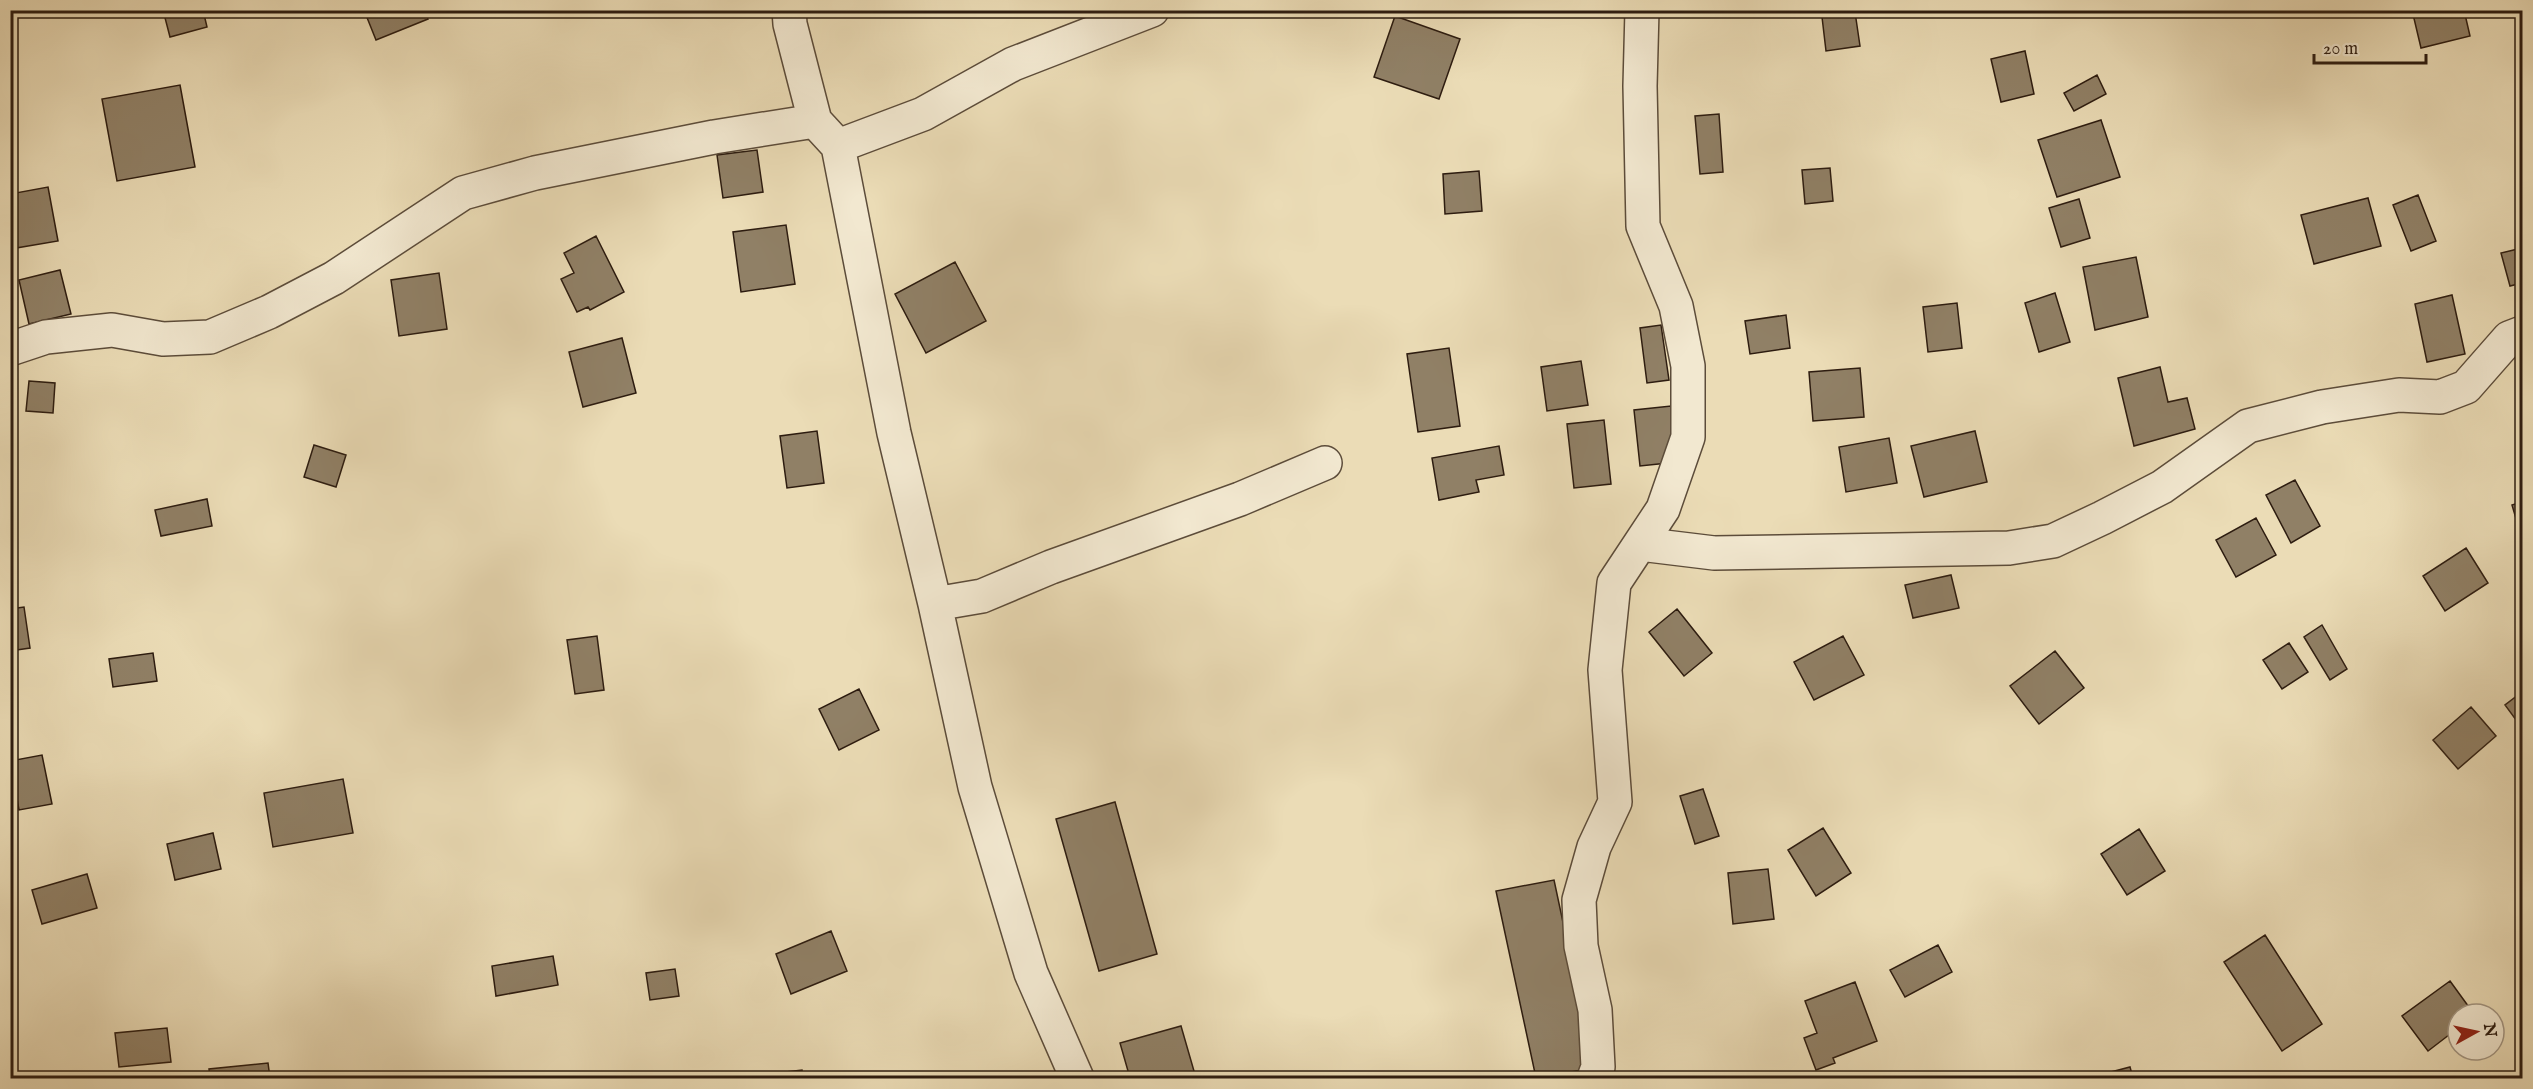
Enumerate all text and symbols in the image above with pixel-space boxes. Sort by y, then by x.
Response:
scale bar [2314,27,2426,65]
text: 20 m [2323,38,2358,61]
north arrow [2446,1002,2506,1062]
text: N [2478,1021,2500,1039]

